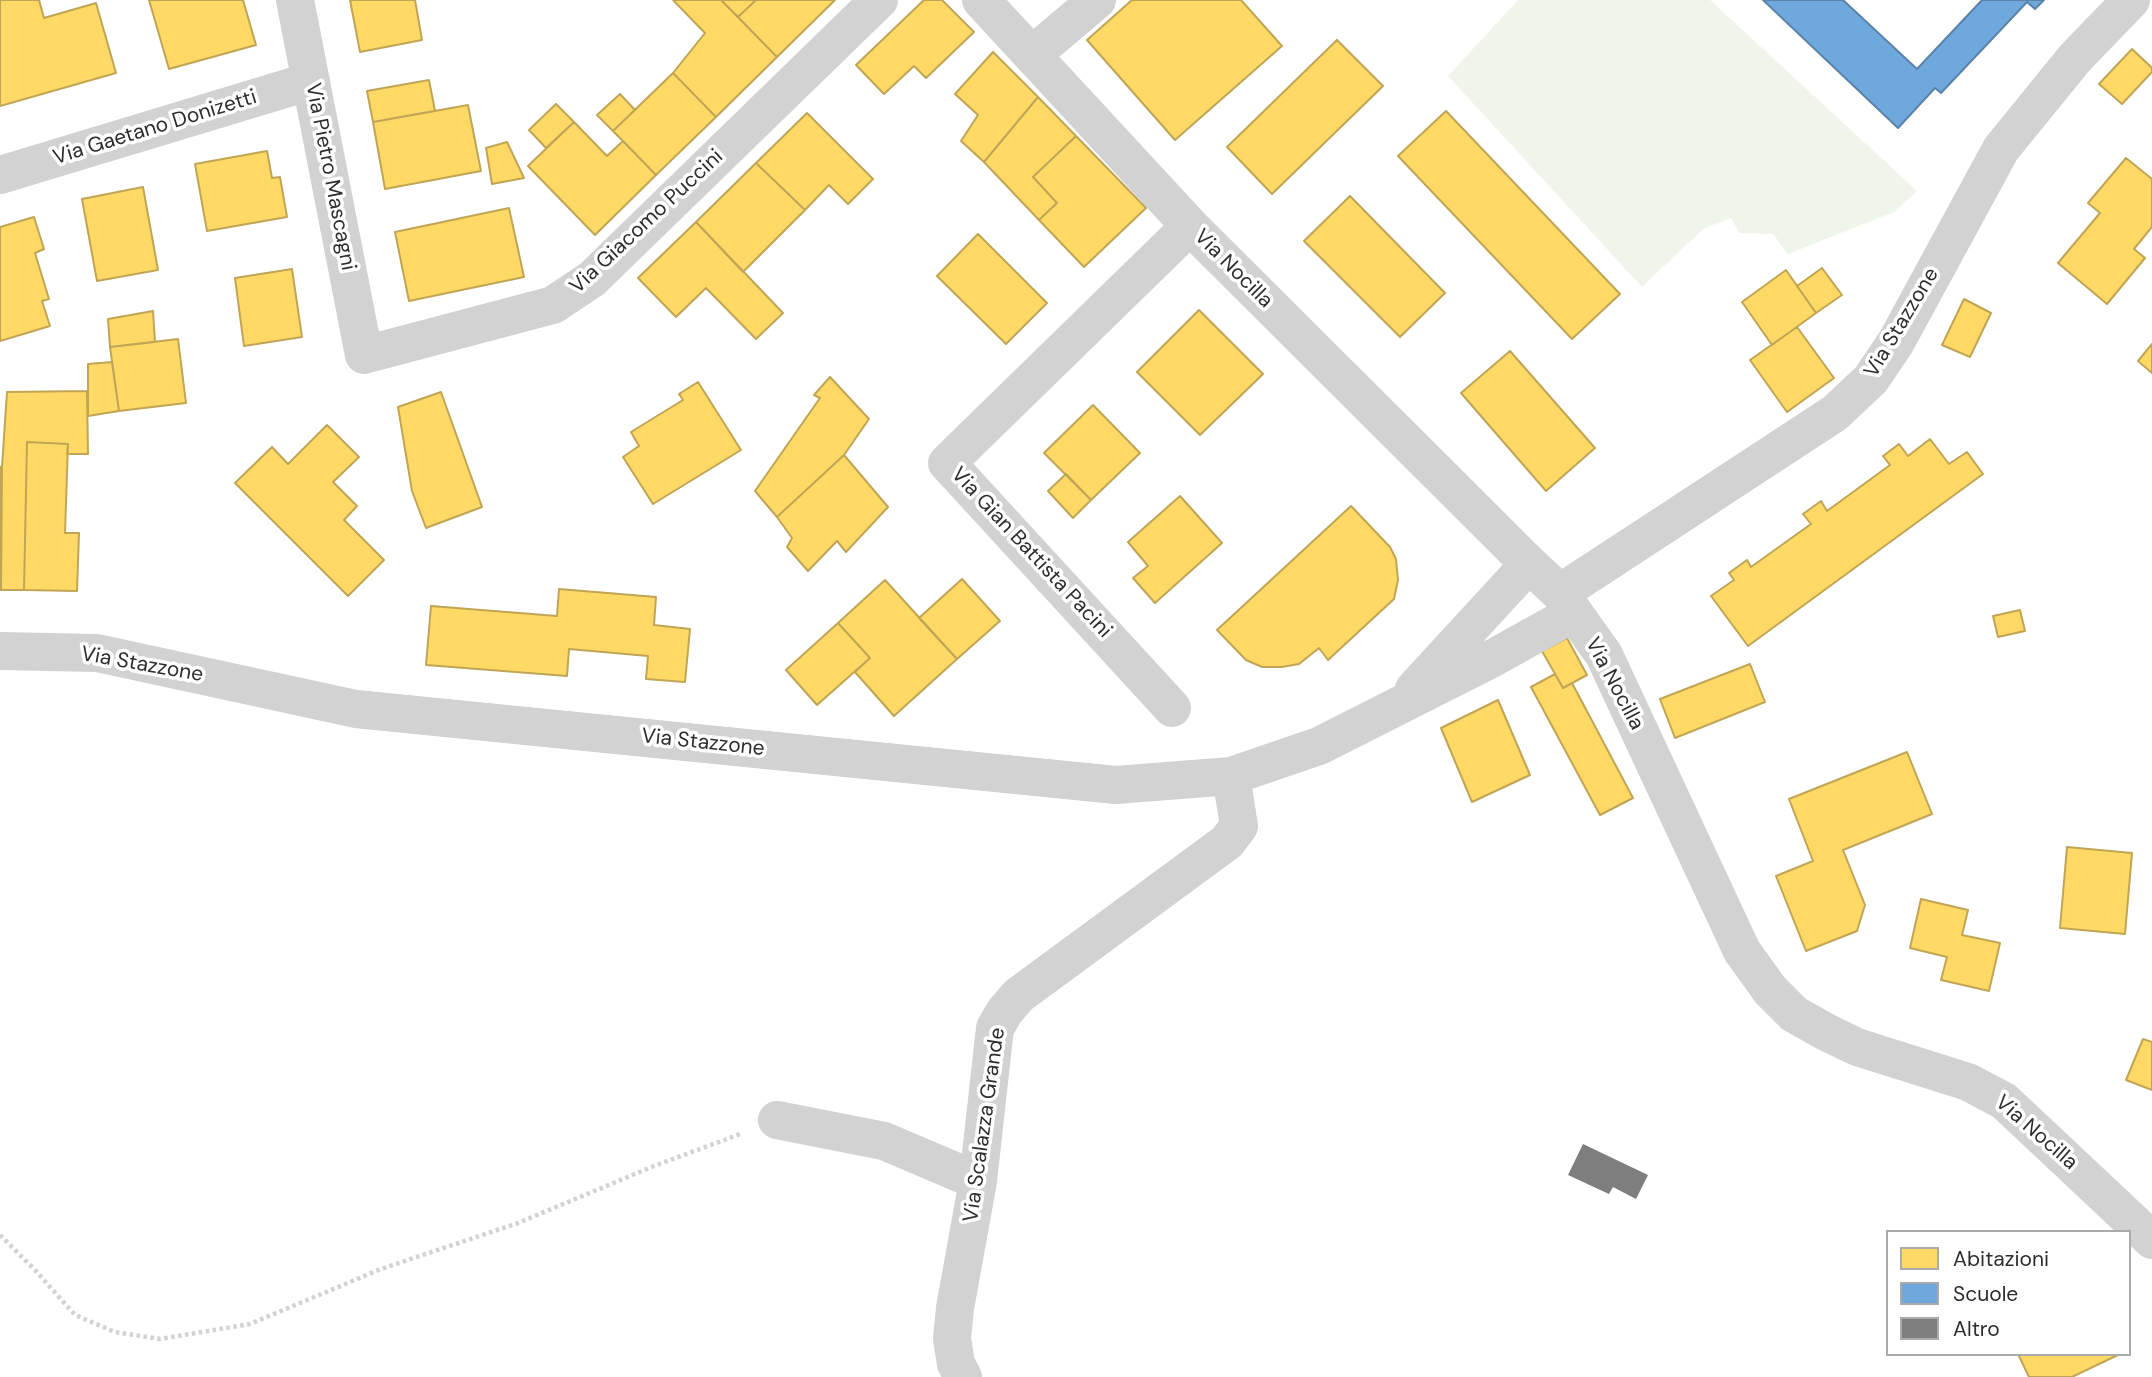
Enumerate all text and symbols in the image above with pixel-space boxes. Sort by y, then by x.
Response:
street label: Via Pietro Mascagni [299,81,361,273]
street label: Via Gaetano Donizetti [50,85,260,171]
street label: Via Giacomo Puccini [565,145,729,299]
street label: Via Nocilla [1188,224,1278,314]
street label: Via Stazzone [1859,264,1945,382]
street label: Via Gian Battista Pacini [945,462,1117,644]
street label: Via Nocilla [1579,634,1649,734]
street label: Via Stazzone [79,642,205,688]
street label: Via Stazzone [640,724,766,762]
street label: Via Scalazza Grande [959,1026,1011,1224]
street label: Via Nocilla [1990,1090,2082,1176]
legend [1886,1230,2131,1356]
text: Abitazioni [1953,1245,2049,1273]
text: Scuole [1953,1280,2018,1308]
text: Altro [1953,1315,2000,1343]

